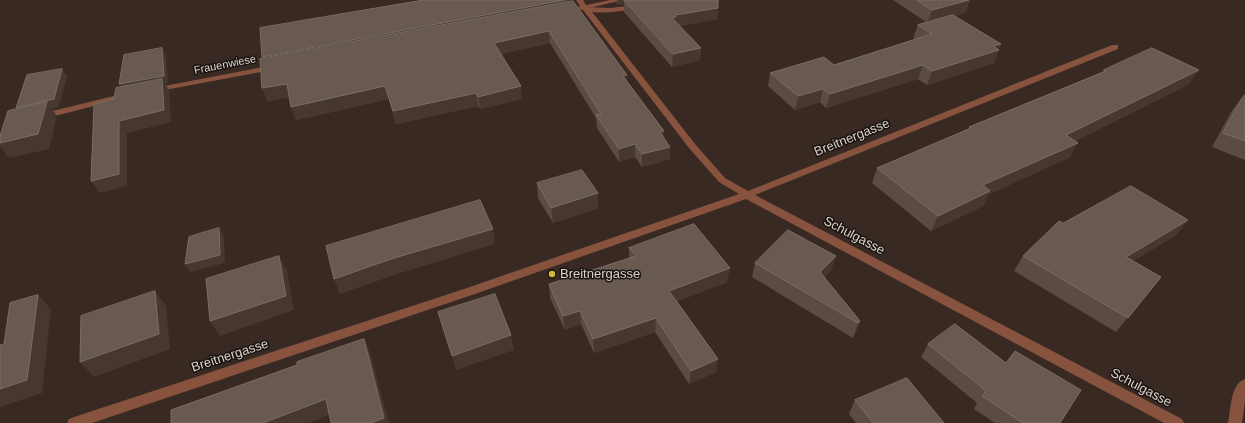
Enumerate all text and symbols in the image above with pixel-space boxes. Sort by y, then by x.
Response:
street label: Frauenwiese [193,53,257,77]
street label: Breitnergasse [812,116,892,160]
street label: Schulgasse [821,213,887,259]
place label: Breitnergasse [560,266,640,282]
marker: Breitnergasse [547,269,557,279]
street label: Breitnergasse [189,336,271,376]
street label: Schulgasse [1108,365,1174,411]

